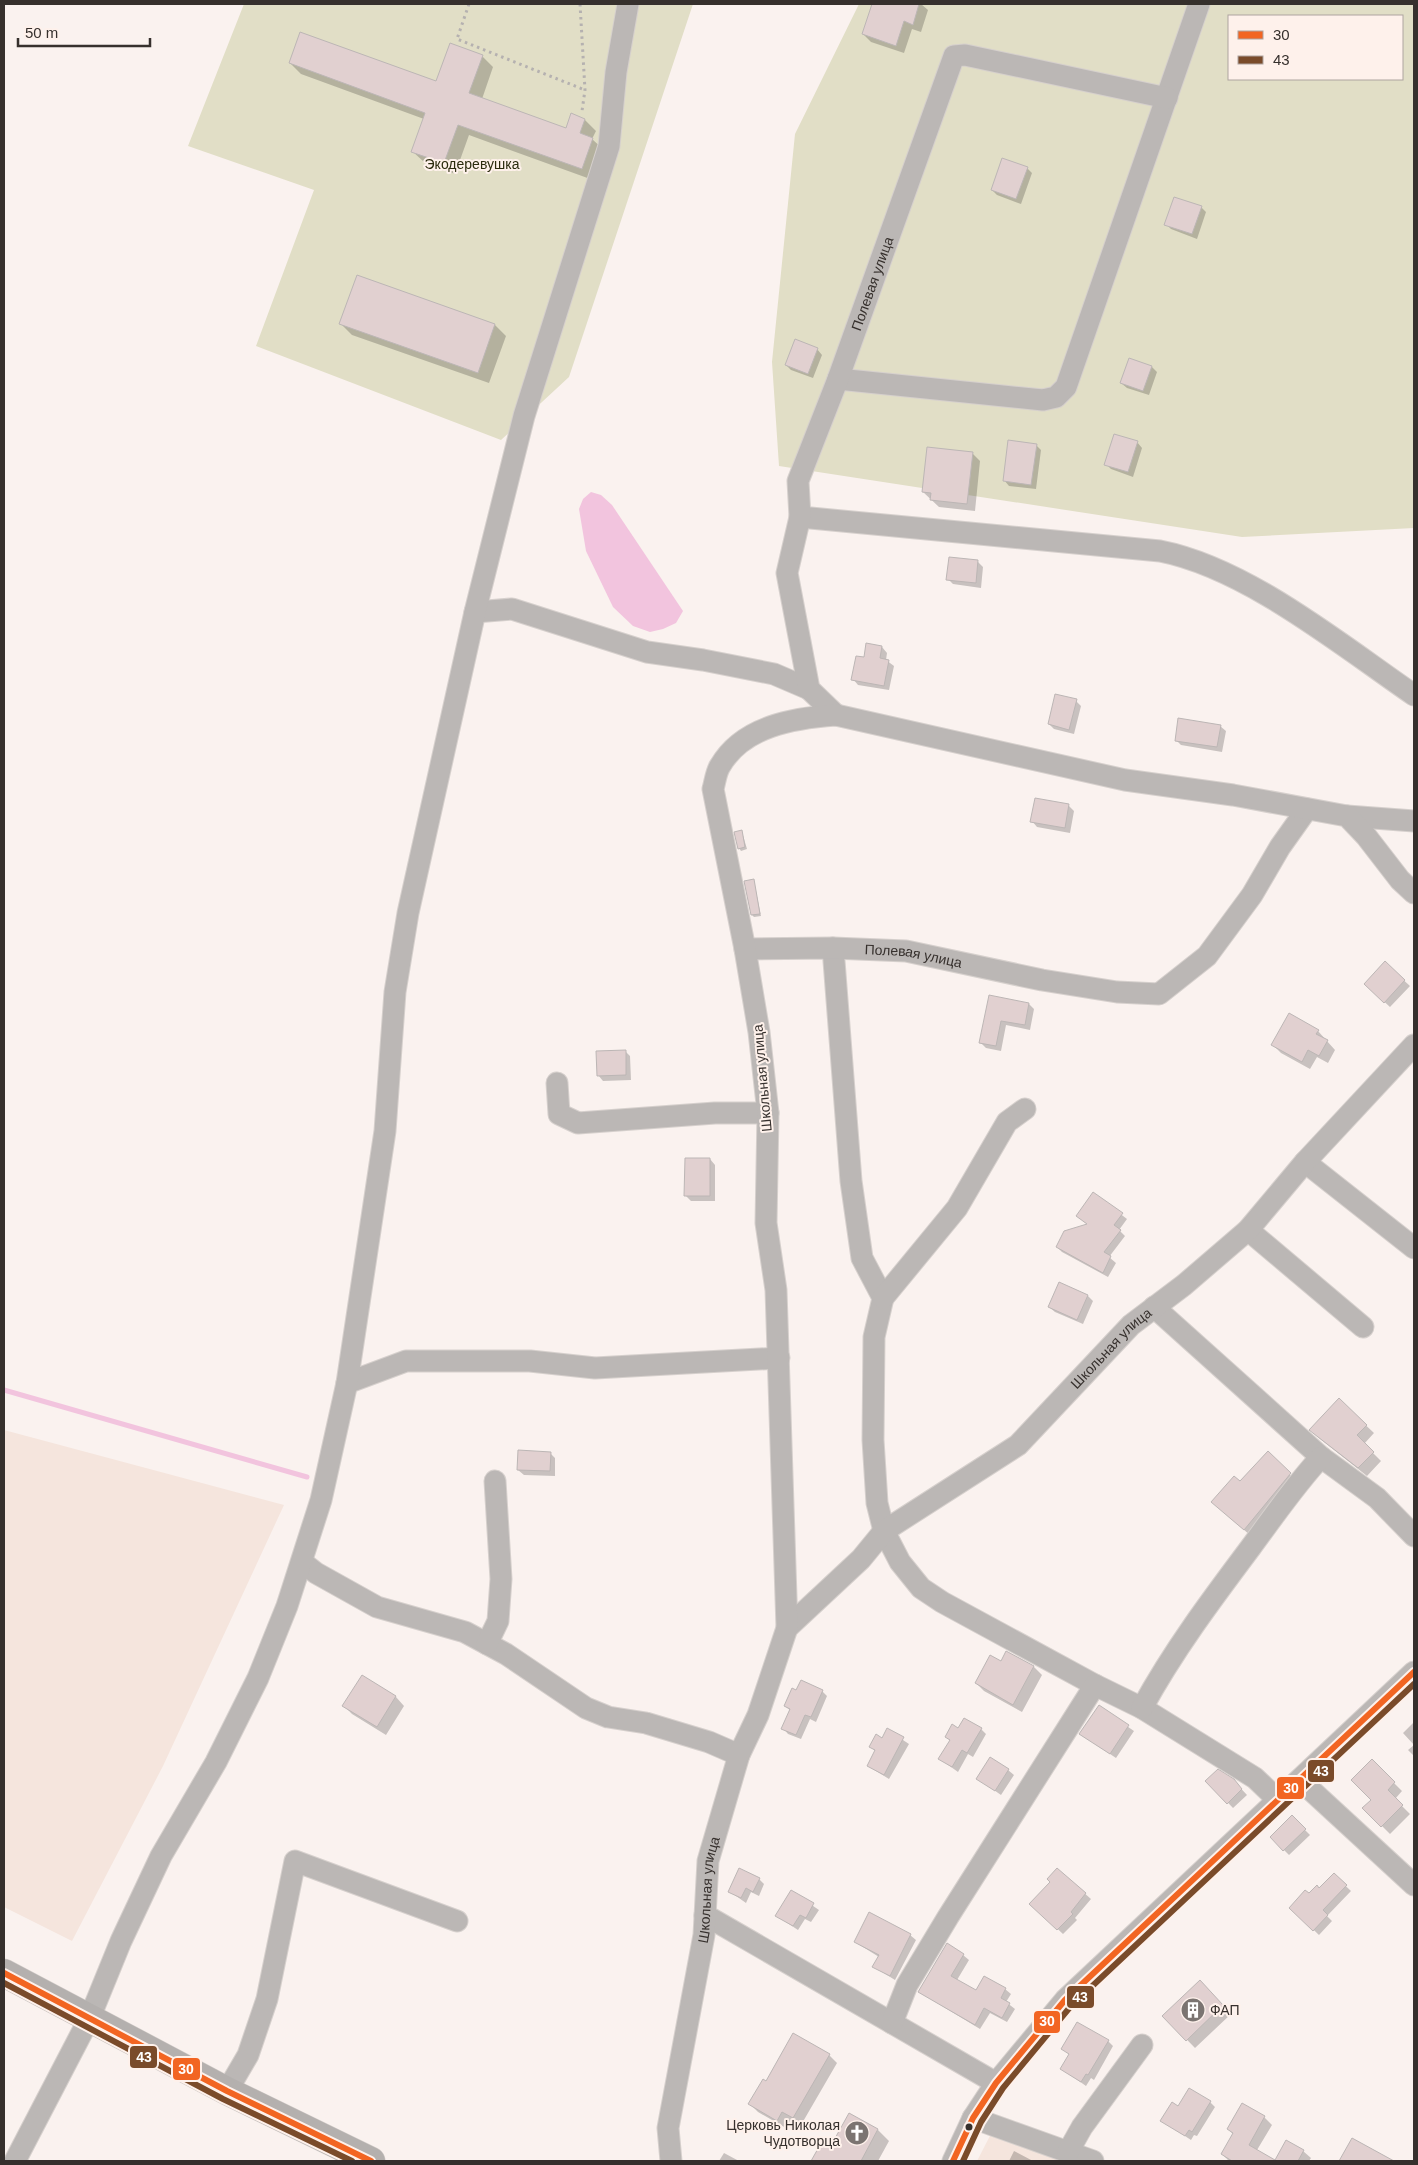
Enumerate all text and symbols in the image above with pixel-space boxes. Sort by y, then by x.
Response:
scale bar [18,15,150,47]
legend [1228,15,1403,80]
text: 50 m [25,24,58,41]
text: 30 [1273,26,1290,43]
text: 43 [1273,51,1290,68]
park label: Экодеревушка [425,156,520,172]
street label: Полевая улица [848,234,897,333]
street label: Полевая улица [864,941,964,971]
street label: Школьная улица [749,1024,775,1132]
street label: Школьная улица [1067,1304,1155,1392]
line badge: 43 [1307,1759,1335,1783]
text: 43 [1313,1763,1329,1779]
line badge: 30 [1276,1776,1305,1800]
text: 30 [1283,1780,1299,1796]
street label: Школьная улица [695,1834,723,1945]
line badge: 43 [1066,1985,1095,2009]
text: 43 [1072,1989,1088,2005]
building icon: ФАП [1180,1997,1206,2023]
place label: ФАП [1210,2002,1240,2018]
line badge: 30 [1033,2010,1061,2034]
text: 30 [1039,2013,1055,2029]
line badge: 43 [129,2045,158,2069]
text: 43 [136,2049,152,2065]
line badge: 30 [172,2057,201,2081]
text: 30 [178,2061,194,2077]
place label: Церковь Николая Чудотворца [726,2117,840,2149]
church icon: Церковь Николая Чудотворца [844,2120,870,2146]
unlabelled marker [964,2122,974,2132]

